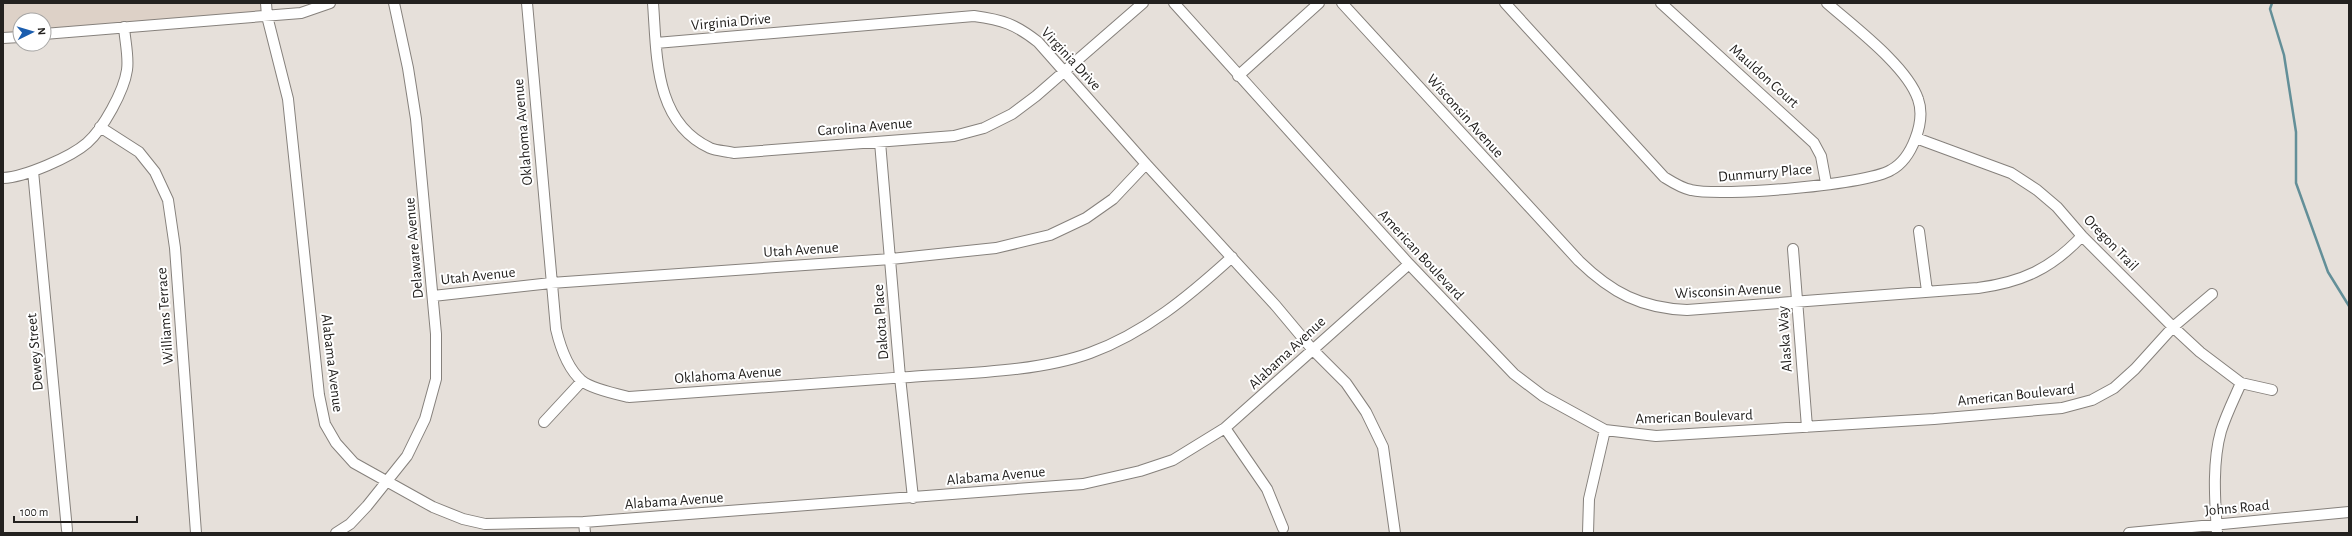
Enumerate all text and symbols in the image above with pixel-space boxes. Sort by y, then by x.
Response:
street label: Virginia Drive [691,11,772,33]
north arrow [12,12,52,52]
street label: Virginia Drive [1038,25,1104,93]
text: N [36,27,47,35]
street label: Mauldon Court [1727,41,1802,111]
street label: Wisconsin Avenue [1424,71,1506,161]
street label: Oklahoma Avenue [511,78,535,186]
street label: Carolina Avenue [817,115,913,139]
street label: Dunmurry Place [1717,161,1813,185]
street label: Delaware Avenue [402,197,426,299]
street label: American Boulevard [1375,207,1467,303]
street label: Oregon Trail [2081,212,2141,274]
street label: Utah Avenue [763,240,839,260]
street label: Utah Avenue [440,265,516,287]
street label: Williams Terrace [154,267,176,365]
street label: Wisconsin Avenue [1674,281,1782,301]
street label: Dakota Place [871,284,891,360]
street label: Alaska Way [1775,305,1795,373]
street label: Dewey Street [24,312,46,391]
street label: Alabama Avenue [319,313,345,413]
street label: Alabama Avenue [1246,314,1328,392]
street label: Oklahoma Avenue [674,364,782,386]
street label: American Boulevard [1957,381,2075,409]
street label: American Boulevard [1635,407,1753,427]
street label: Alabama Avenue [946,464,1046,488]
street label: Alabama Avenue [624,490,724,512]
scale bar [14,498,137,524]
street label: Johns Road [2204,498,2270,518]
text: 100 m [20,506,48,518]

